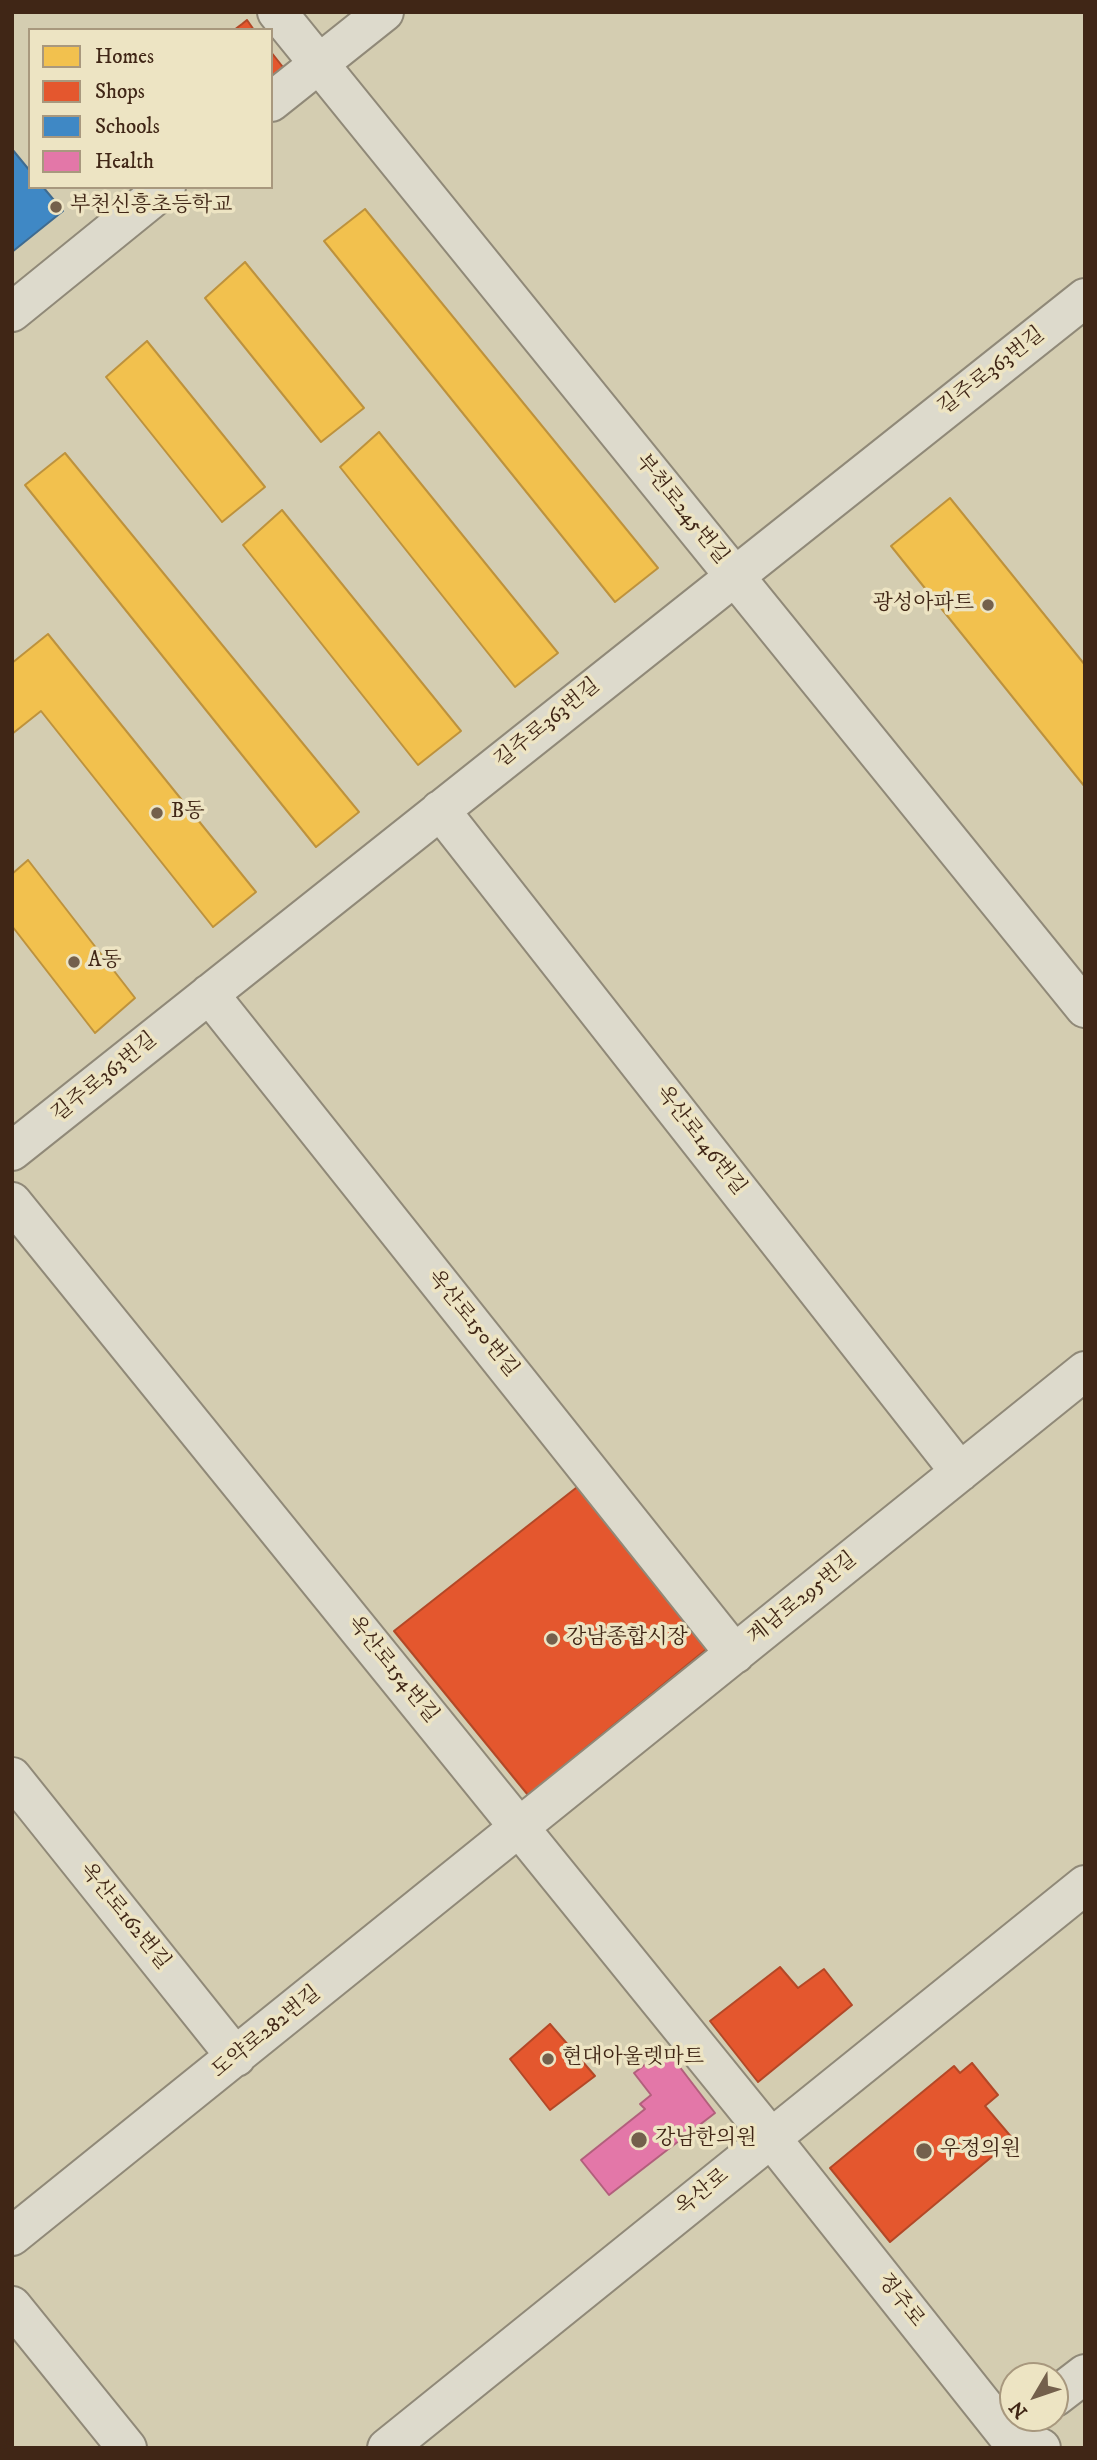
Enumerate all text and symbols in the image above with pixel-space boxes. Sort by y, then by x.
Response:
legend [28,28,273,189]
text: Homes [95,44,154,70]
text: Shops [95,79,145,105]
text: Schools [95,114,160,140]
text: Health [95,149,154,175]
place label: 부천신흥초등학교 [70,194,232,220]
marker: 부천신흥초등학교 [48,199,64,215]
street label: 길주로363번길 [934,323,1050,421]
street label: 부천로245번길 [629,450,733,570]
place label: 광성아파트 [873,592,974,618]
marker: 광성아파트 [980,597,996,613]
street label: 길주로363번길 [490,674,606,774]
place label: B동 [171,800,205,826]
marker: B동 [149,805,165,821]
place label: A동 [88,949,122,975]
marker: A동 [66,954,82,970]
street label: 길주로363번길 [47,1028,163,1128]
street label: 옥산로146번길 [649,1081,751,1201]
street label: 옥산로150번길 [421,1265,523,1383]
street label: 계남로295번길 [744,1547,862,1651]
street label: 옥산로154번길 [341,1611,443,1729]
place label: 강남종합시장 [566,1626,688,1652]
marker: 강남종합시장 [544,1631,560,1647]
street label: 옥산로162번길 [73,1858,175,1976]
street label: 도약로282번길 [208,1981,326,2085]
place label: 현대아울렛마트 [562,2046,704,2072]
marker: 현대아울렛마트 [540,2051,556,2067]
place label: 강남한의원 [655,2127,756,2153]
marker: 강남한의원 [629,2130,649,2150]
place label: 우정의원 [940,2138,1021,2164]
marker: 우정의원 [914,2141,934,2161]
street label: 옥산로 [671,2164,735,2222]
street label: 정주로 [871,2269,929,2333]
north arrow [999,2362,1069,2432]
text: N [1005,2396,1033,2423]

